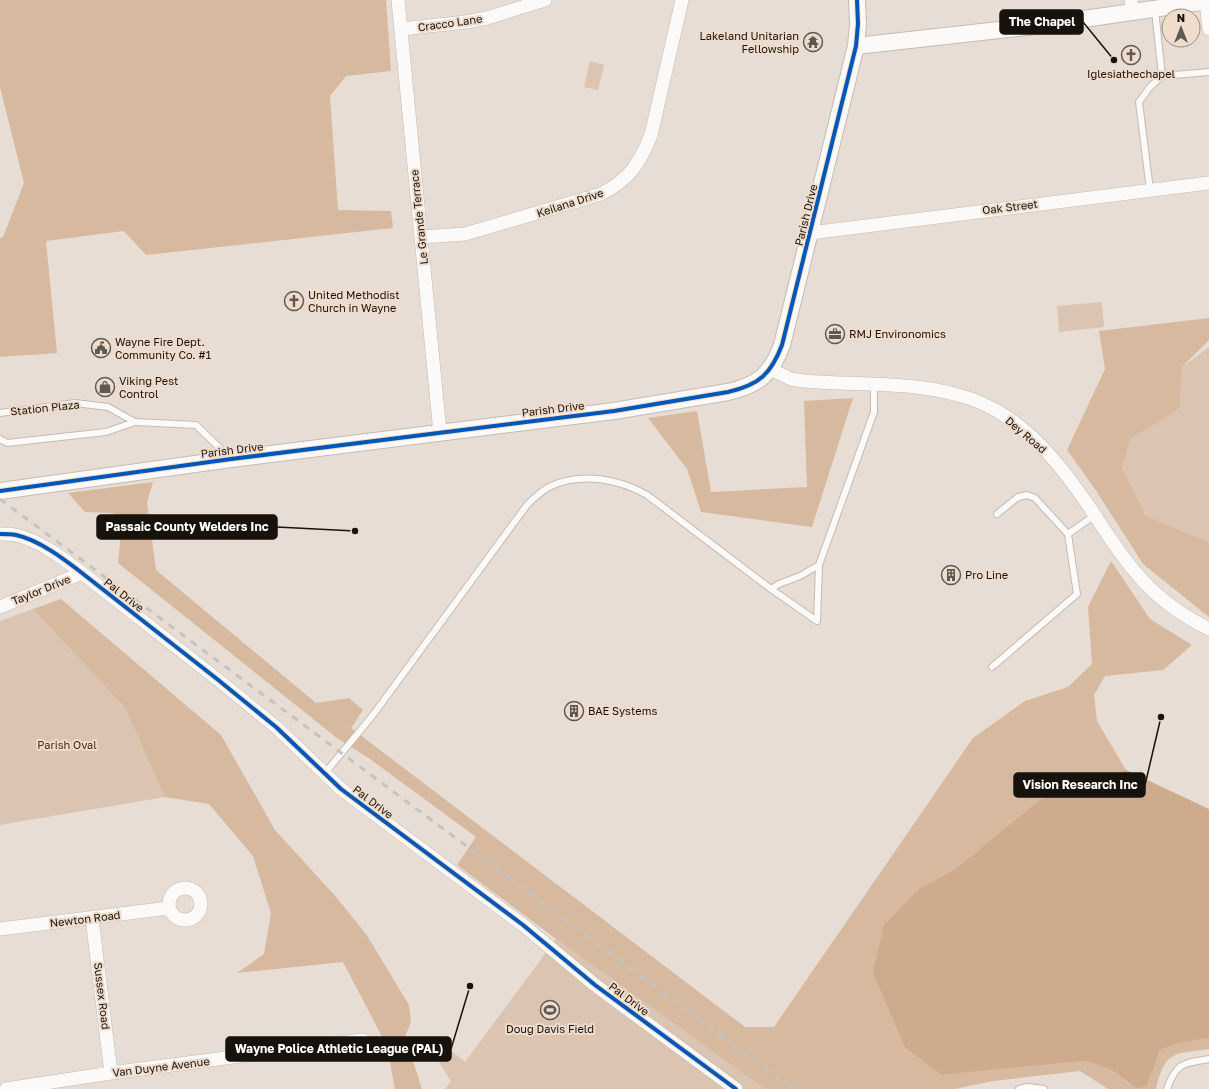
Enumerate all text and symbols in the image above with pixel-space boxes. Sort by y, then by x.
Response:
north arrow [1161,8,1201,48]
callout: The Chapel [1000,10,1083,34]
text: N [1177,11,1185,24]
street label: Cracco Lane [417,12,483,33]
text: The Chapel [1009,14,1075,29]
place label: Lakeland Unitarian Fellowship [699,29,799,55]
temple icon: Lakeland Unitarian Fellowship [802,31,824,53]
church icon: Iglesiathechapel [1120,44,1142,66]
place label: Iglesiathechapel [1087,67,1176,80]
street label: Le Grande Terrace [407,169,430,265]
street label: Parish Drive [792,183,819,247]
street label: Keilana Drive [535,186,605,219]
street label: Oak Street [981,197,1038,216]
place label: United Methodist Church in Wayne [308,288,400,314]
church icon: United Methodist Church in Wayne [283,290,305,312]
office icon: RMJ Environomics [824,323,846,345]
place label: RMJ Environomics [849,327,946,340]
place label: Wayne Fire Dept. Community Co. #1 [115,335,211,361]
public building icon: Wayne Fire Dept. Community Co. #1 [90,337,112,359]
place label: Viking Pest Control [119,374,178,400]
shop icon: Viking Pest Control [94,376,116,398]
street label: Station Plaza [10,397,80,418]
street label: Parish Drive [521,398,585,419]
street label: Dey Road [1003,414,1050,456]
street label: Parish Drive [200,439,264,460]
callout: Passaic County Welders Inc [97,515,277,539]
text: Passaic County Welders Inc [105,519,269,534]
building icon: Pro Line [940,564,962,586]
place label: Pro Line [965,568,1008,581]
street label: Taylor Drive [9,572,72,607]
street label: Pal Drive [102,575,147,614]
building icon: BAE Systems [563,700,585,722]
place label: BAE Systems [588,704,657,717]
park label: Parish Oval [37,738,97,751]
callout: Vision Research Inc [1014,773,1145,797]
text: Vision Research Inc [1022,777,1138,792]
street label: Pal Drive [351,782,396,821]
street label: Newton Road [49,908,121,929]
street label: Sussex Road [92,962,113,1030]
street label: Pal Drive [607,979,652,1018]
sports icon: Doug Davis Field [539,999,561,1021]
place label: Doug Davis Field [506,1022,594,1035]
callout: Wayne Police Athletic League (PAL) [226,1037,451,1061]
text: Wayne Police Athletic League (PAL) [235,1041,443,1056]
street label: Van Duyne Avenue [112,1054,210,1079]

